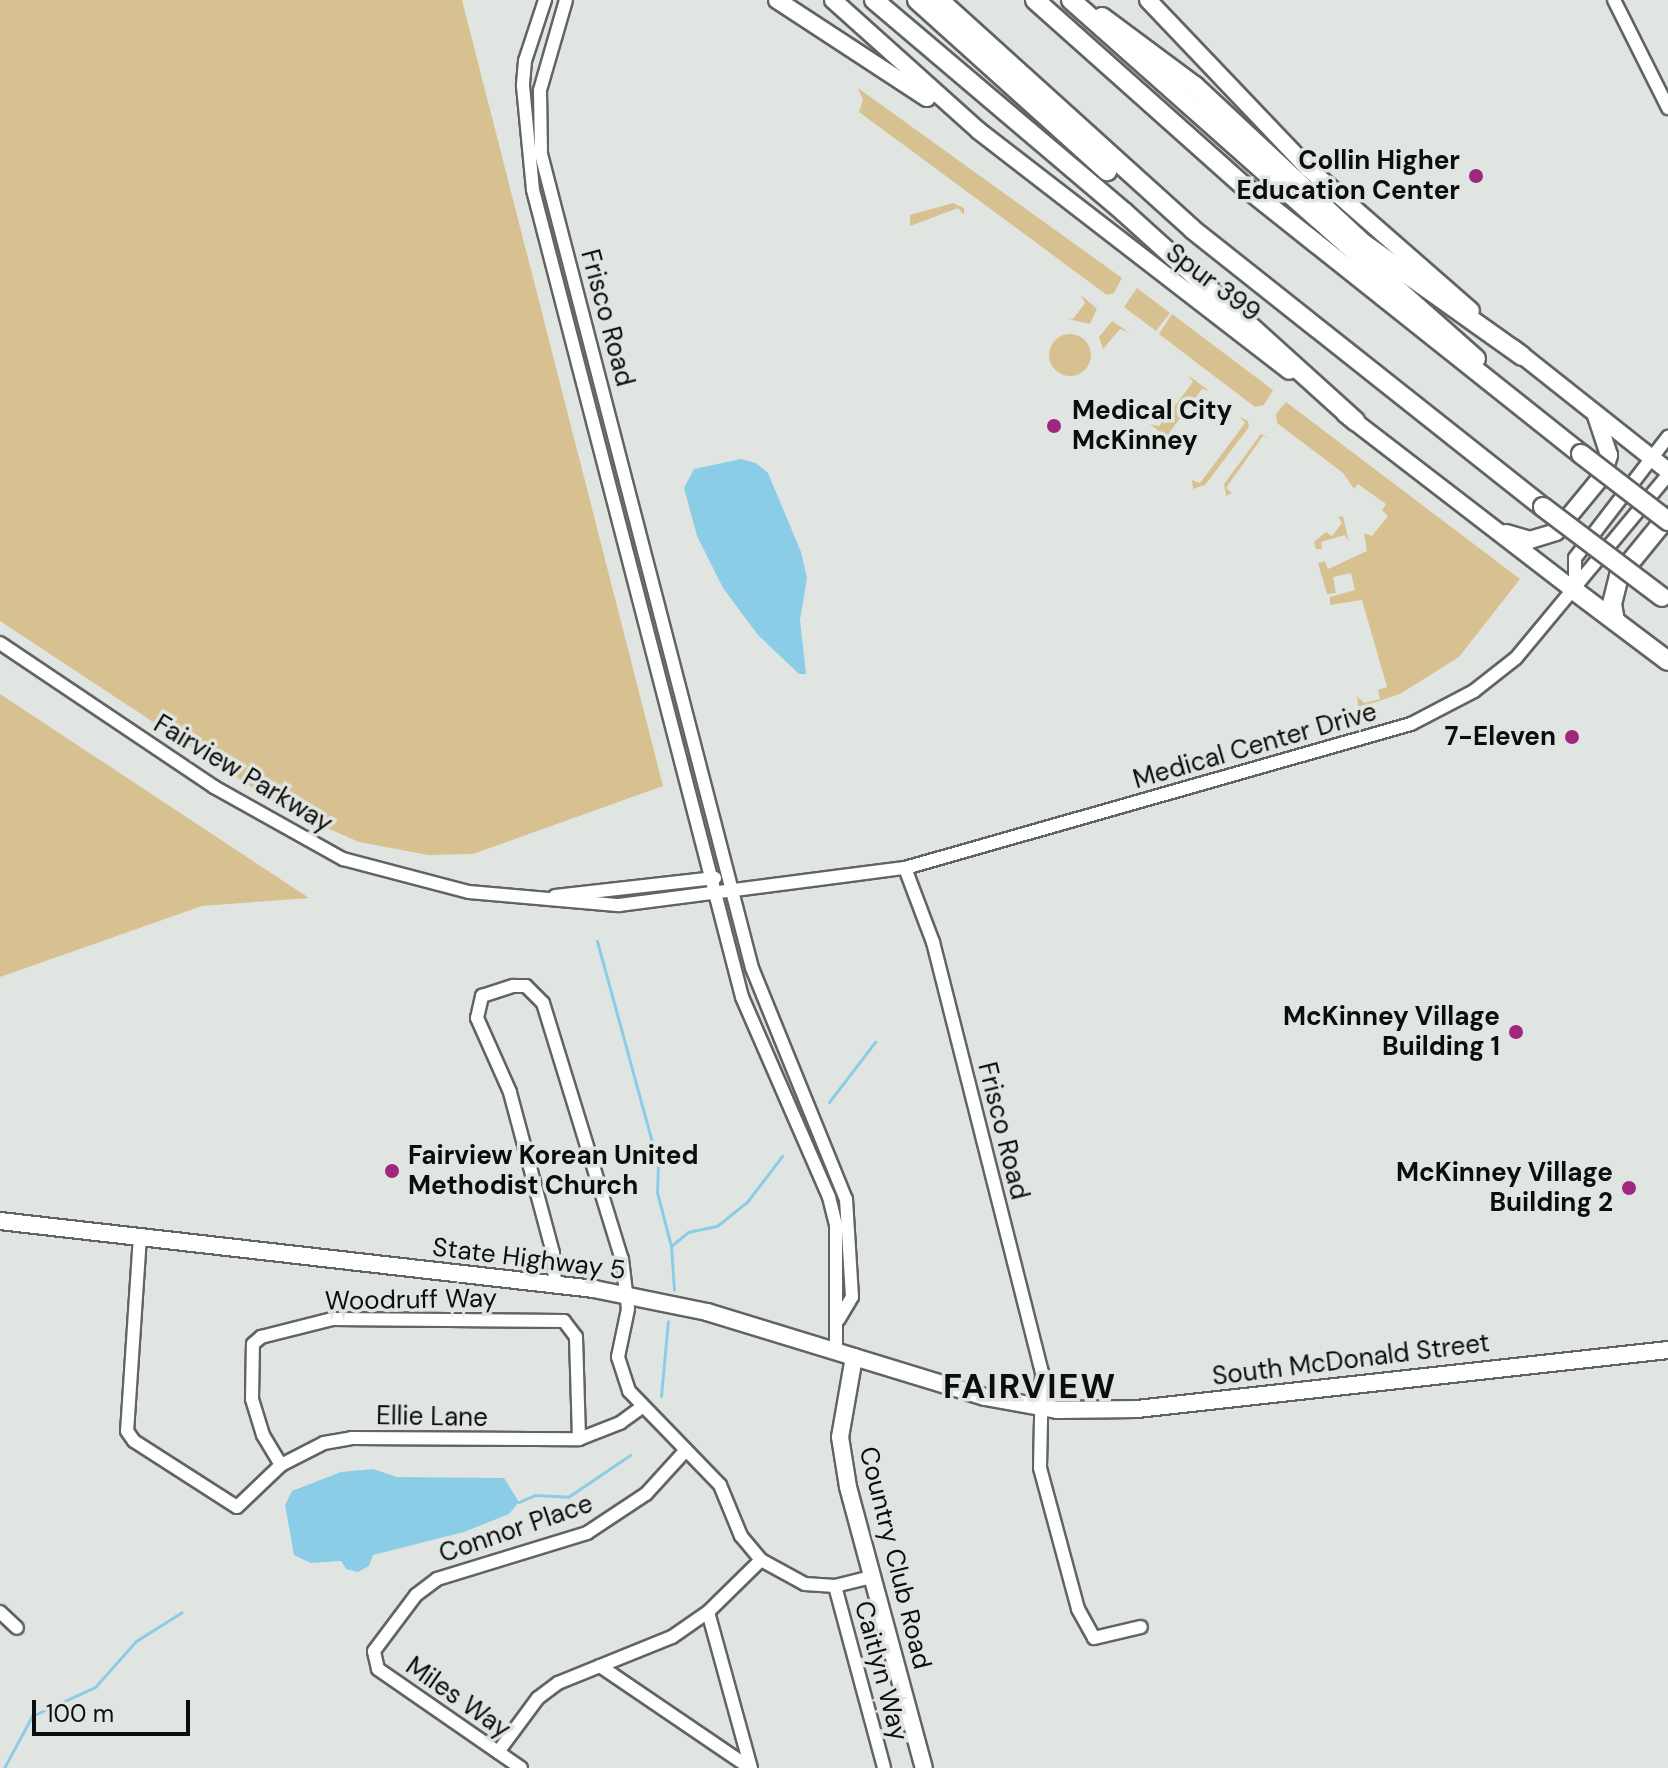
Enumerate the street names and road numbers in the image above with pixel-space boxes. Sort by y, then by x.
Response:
street label: Spur 399 [1160,237,1266,329]
street label: Frisco Road [574,246,640,390]
street label: Medical Center Drive [1130,696,1380,796]
street label: Fairview Parkway [148,708,338,840]
street label: Frisco Road [971,1059,1035,1203]
street label: State Highway 5 [431,1232,627,1286]
street label: Woodruff Way [325,1283,497,1317]
street label: South McDonald Street [1211,1327,1491,1393]
street label: Ellie Lane [376,1400,488,1434]
street label: Country Club Road [852,1444,938,1672]
street label: Connor Place [435,1488,597,1570]
street label: Caitlyn Way [847,1598,915,1744]
street label: Miles Way [400,1651,516,1745]

